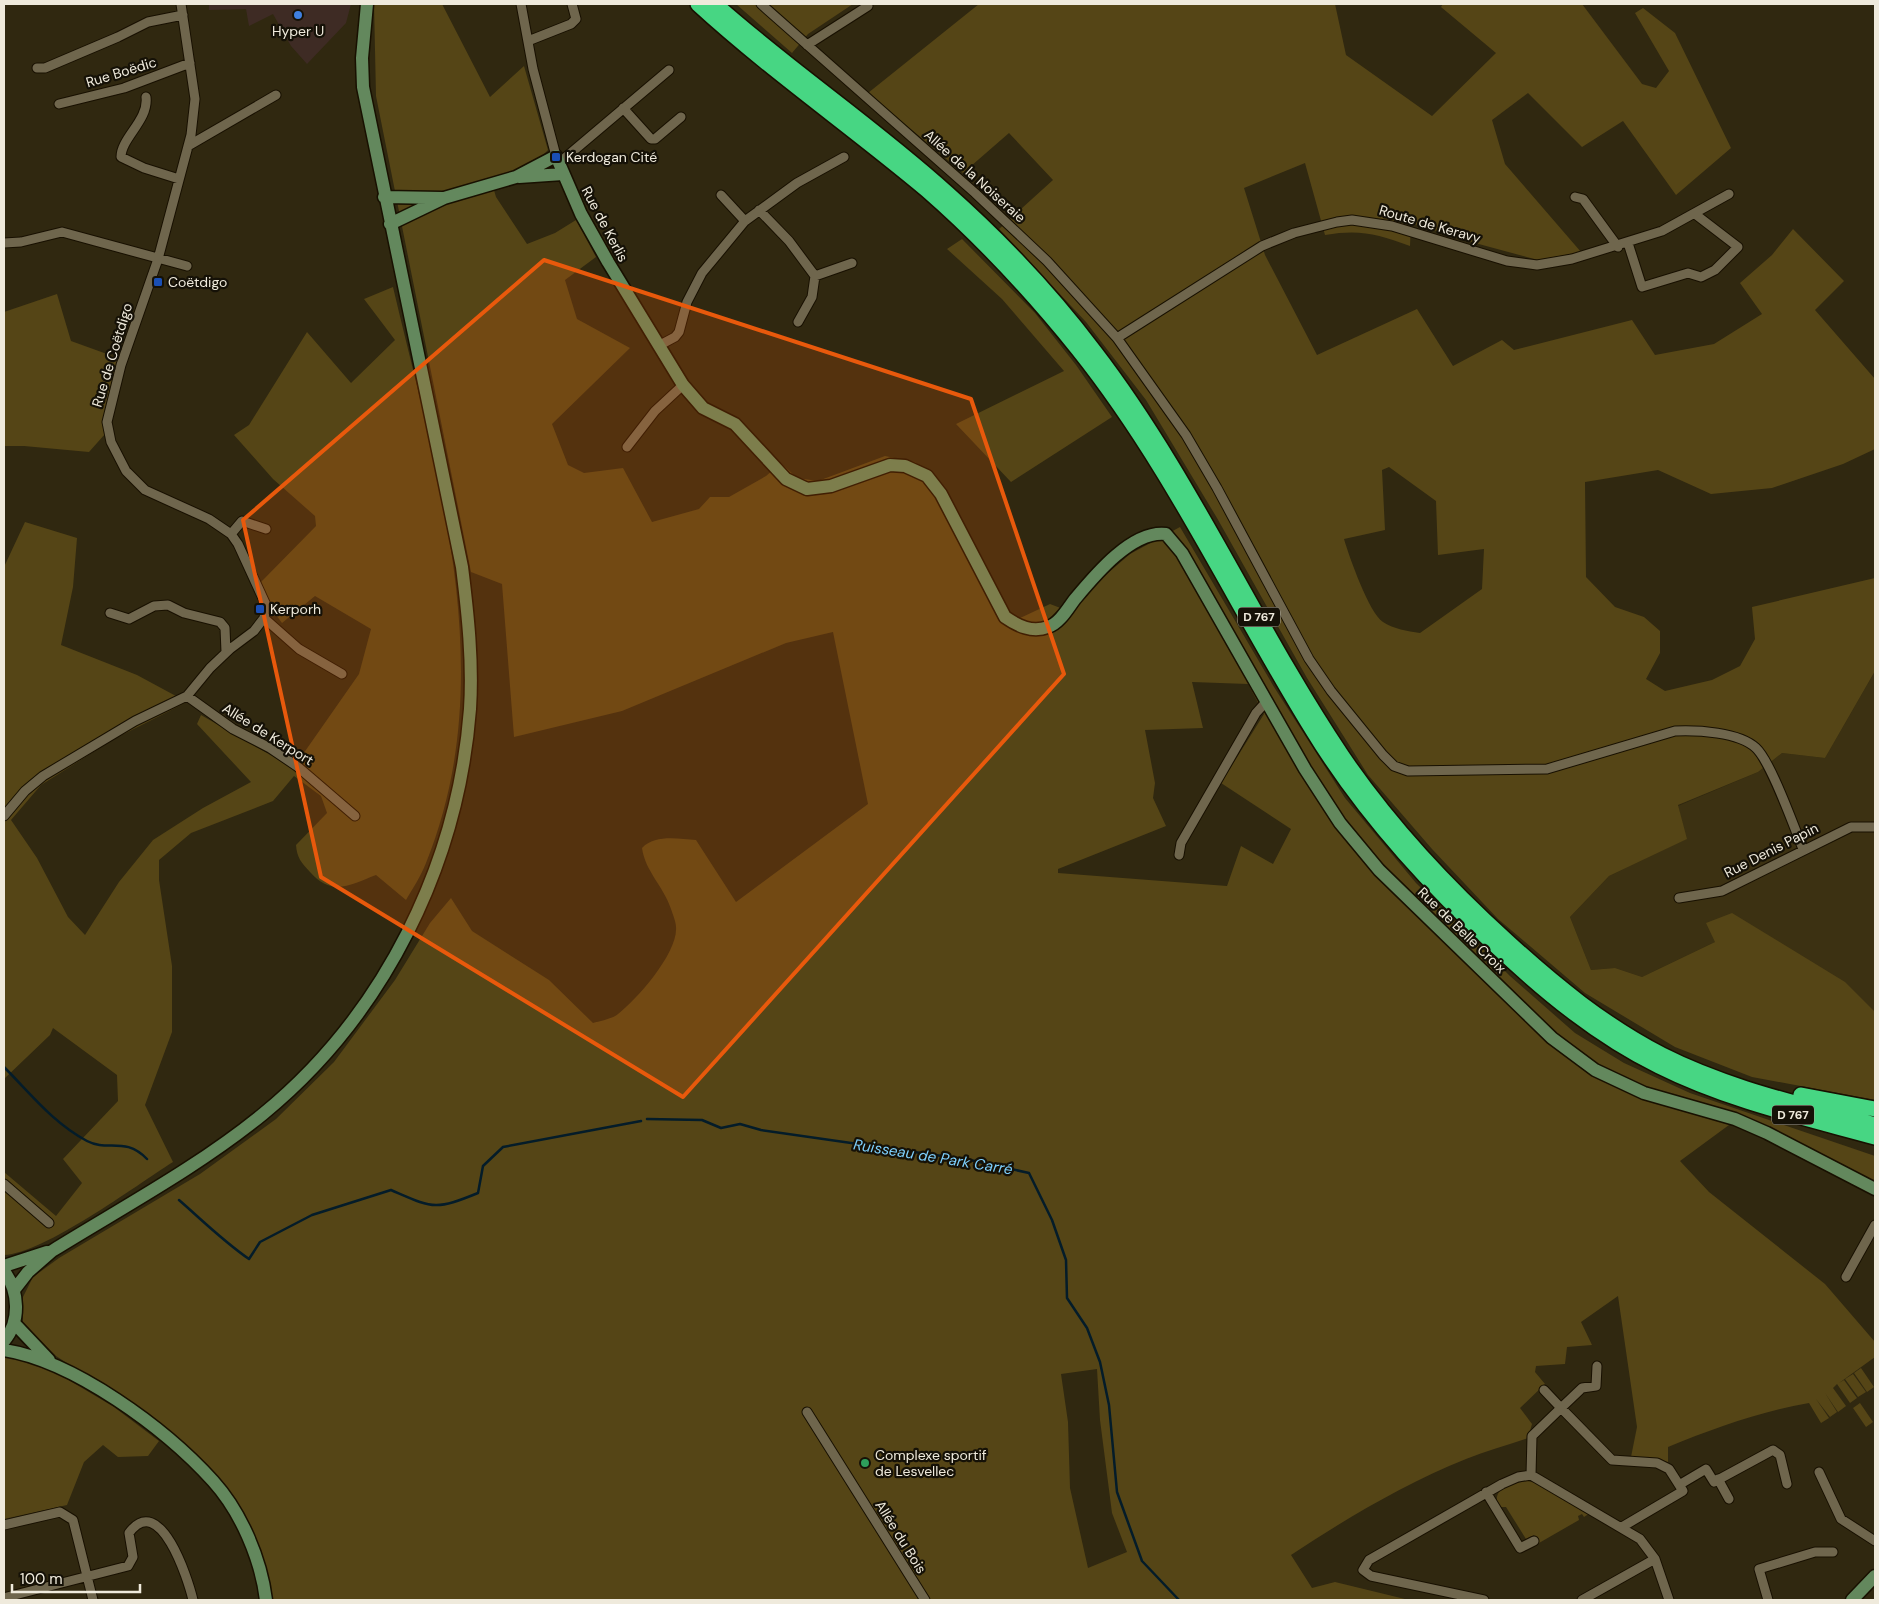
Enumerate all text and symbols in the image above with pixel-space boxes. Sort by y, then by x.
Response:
marker: Hyper U [292,9,304,21]
place label: Hyper U [272,22,324,40]
street label: Rue Boëdic [84,53,158,91]
street label: Allée de la Noiseraie [920,126,1030,226]
place label: Kerdogan Cité [566,148,657,166]
marker: Kerdogan Cité [550,151,562,163]
street label: Rue de Kerlis [578,183,632,265]
street label: Route de Keravy [1377,201,1483,247]
place label: Coëtdigo [168,273,227,291]
marker: Coëtdigo [152,276,164,288]
street label: Rue de Coëtdigo [88,301,136,409]
place label: Kerporh [270,600,321,618]
marker: Kerporh [254,603,266,615]
road number: D 767 [1238,608,1280,626]
street label: Allée de Kerport [219,699,317,769]
street label: Rue Denis Papin [1721,819,1821,881]
street label: Rue de Belle Croix [1414,883,1510,977]
road number: D 767 [1772,1106,1814,1124]
water label: Ruisseau de Park Carré [852,1135,1014,1180]
place label: Complexe sportif de Lesvellec [875,1446,987,1480]
marker: Complexe sportif de Lesvellec [859,1457,871,1469]
street label: Allée du Bois [871,1497,931,1577]
scale bar [12,1562,140,1594]
text: 100 m [20,1569,63,1589]

